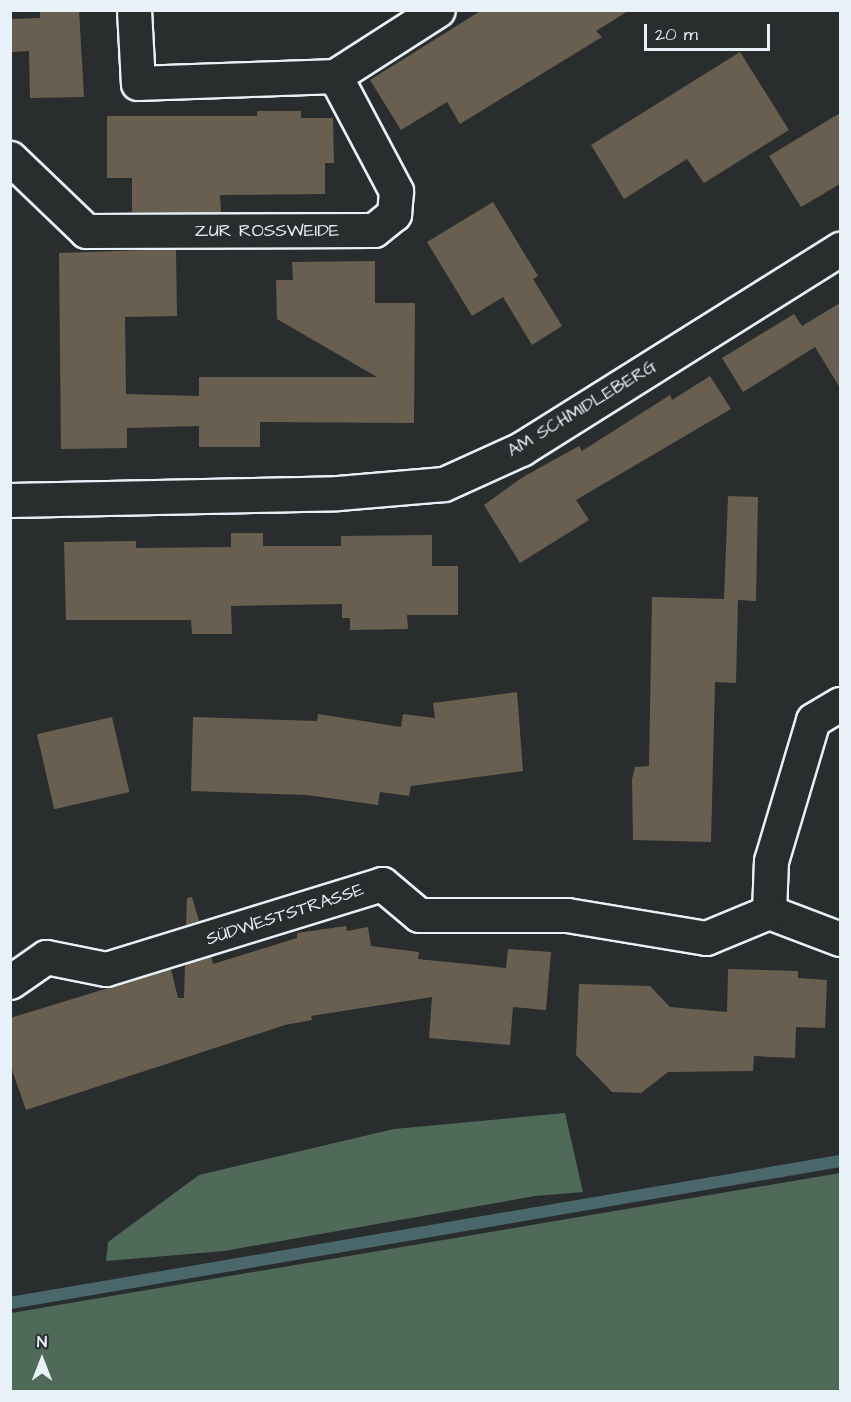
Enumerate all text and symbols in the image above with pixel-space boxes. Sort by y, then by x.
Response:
scale bar [647,12,773,50]
text: 20 m [655,22,698,47]
street label: ZUR ROSSWEIDE [195,220,339,242]
street label: AM SCHMIDLEBERG [504,356,660,462]
street label: SÜDWESTSTRASSE [203,879,367,951]
north arrow [12,1330,72,1390]
text: N [37,1331,47,1353]

